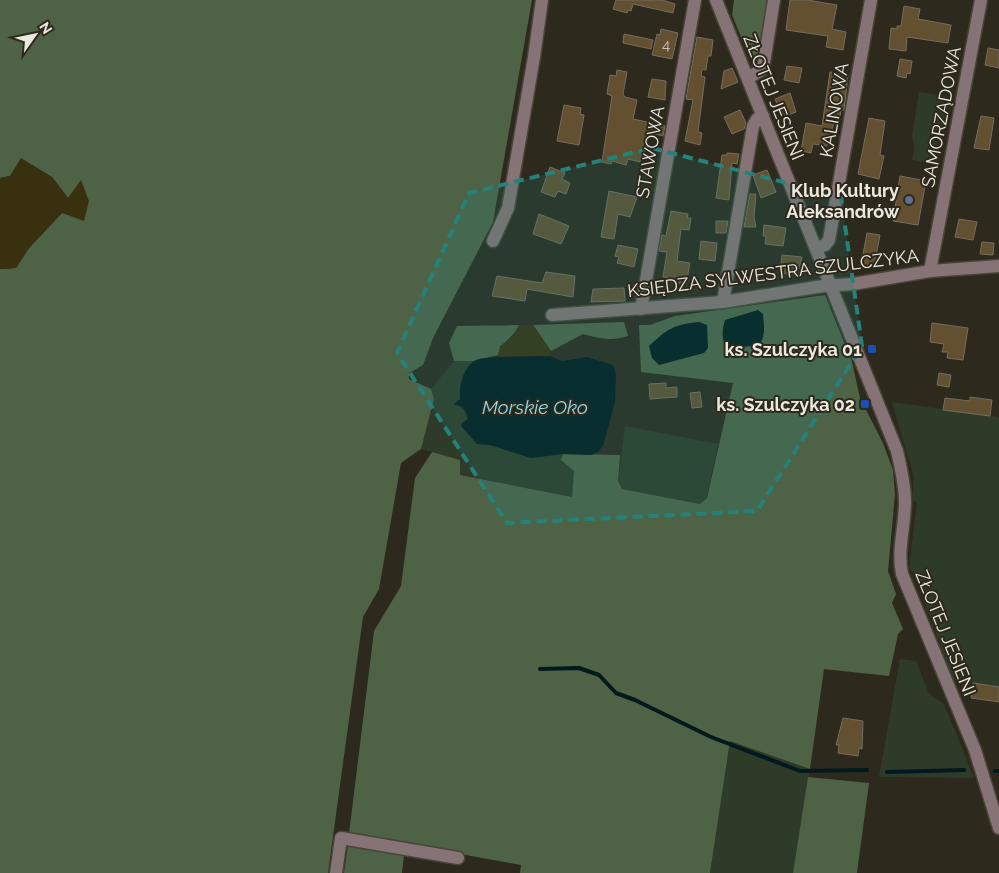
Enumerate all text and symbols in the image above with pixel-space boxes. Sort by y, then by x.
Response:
north arrow [10,10,60,60]
text: N [36,19,56,37]
street label: ZŁOTEJ JESIENI [739,31,809,163]
house number: 4 [662,36,670,54]
street label: SAMORZĄDOWA [917,45,965,189]
street label: KALINOWA [815,61,853,159]
street label: STAWOWA [632,104,668,200]
place label: Klub Kultury Aleksandrów [786,180,900,222]
marker: Klub Kultury Aleksandrów [903,194,915,206]
street label: KSIĘDZA SYLWESTRA SZULCZYKA [626,245,920,301]
place label: ks. Szulczyka 01 [725,339,862,360]
marker: ks. Szulczyka 01 [866,343,878,355]
place label: ks. Szulczyka 02 [716,394,855,415]
water label: Morskie Oko [482,396,588,418]
marker: ks. Szulczyka 02 [859,398,871,410]
street label: ZŁOTEJ JESIENI [911,567,981,699]

